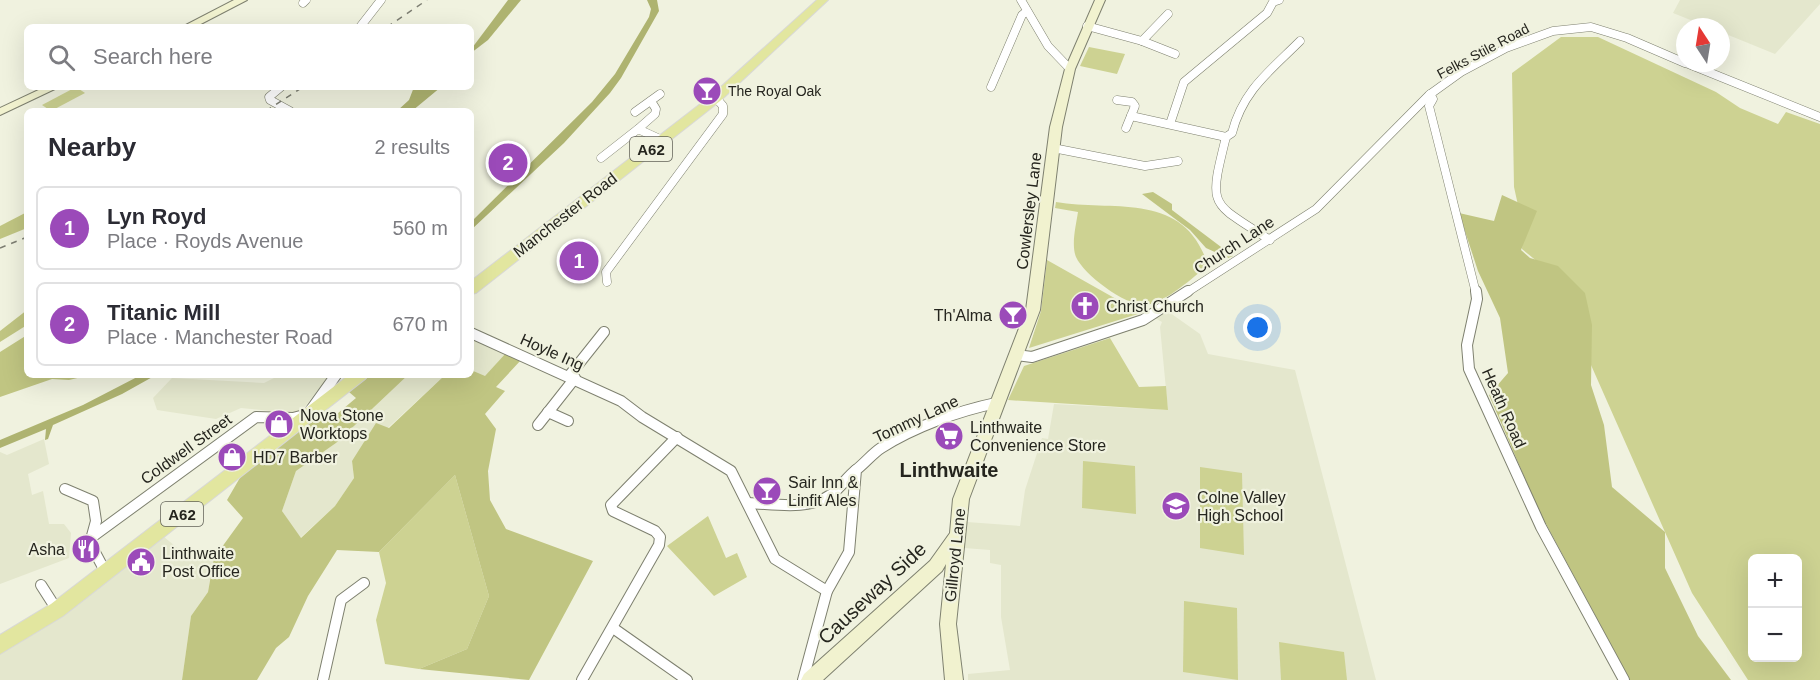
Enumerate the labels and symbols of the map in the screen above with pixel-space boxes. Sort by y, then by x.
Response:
north arrow [1676,18,1730,72]
street label: Felks Stile Road [1434,20,1532,82]
bar icon: The Royal Oak [691,75,723,107]
place label: The Royal Oak [728,83,822,99]
road number: A62 [630,137,672,161]
pin: 2 [488,140,528,186]
street label: Cowlersley Lane [1013,151,1045,271]
street label: Manchester Road [510,169,620,261]
street label: Church Lane [1191,213,1277,277]
pin: 1 [560,238,598,284]
church icon: Christ Church [1069,290,1101,322]
place label: Christ Church [1106,298,1204,315]
bar icon: Th'Alma [997,299,1029,331]
place label: Th'Alma [934,307,992,324]
your location [1243,313,1272,342]
street label: Hoyle Ing [518,330,586,374]
street label: Heath Road [1479,366,1529,450]
street label: Tommy Lane [871,392,961,446]
place label: Nova Stone Worktops [300,407,384,442]
shop icon: Nova Stone Worktops [263,408,295,440]
street label: Coldwell Street [137,410,235,488]
place label: Linthwaite Convenience Store [970,419,1106,454]
supermarket icon: Linthwaite Convenience Store [933,420,965,452]
shop icon: HD7 Barber [216,441,248,473]
place label: HD7 Barber [253,449,338,466]
district label: Linthwaite [900,459,998,481]
place label: Sair Inn & Linfit Ales [788,474,859,509]
bar icon: Sair Inn & Linfit Ales [751,475,783,507]
place label: Colne Valley High School [1197,489,1286,524]
school or university icon: Colne Valley High School [1160,490,1192,522]
road number: A62 [161,502,203,526]
street label: Gillroyd Lane [942,507,968,603]
restaurant icon: Asha [70,533,102,565]
street label: Causeway Side [814,538,930,648]
place label: Asha [29,541,65,558]
place label: Linthwaite Post Office [162,545,240,580]
public building icon: Linthwaite Post Office [125,546,157,578]

